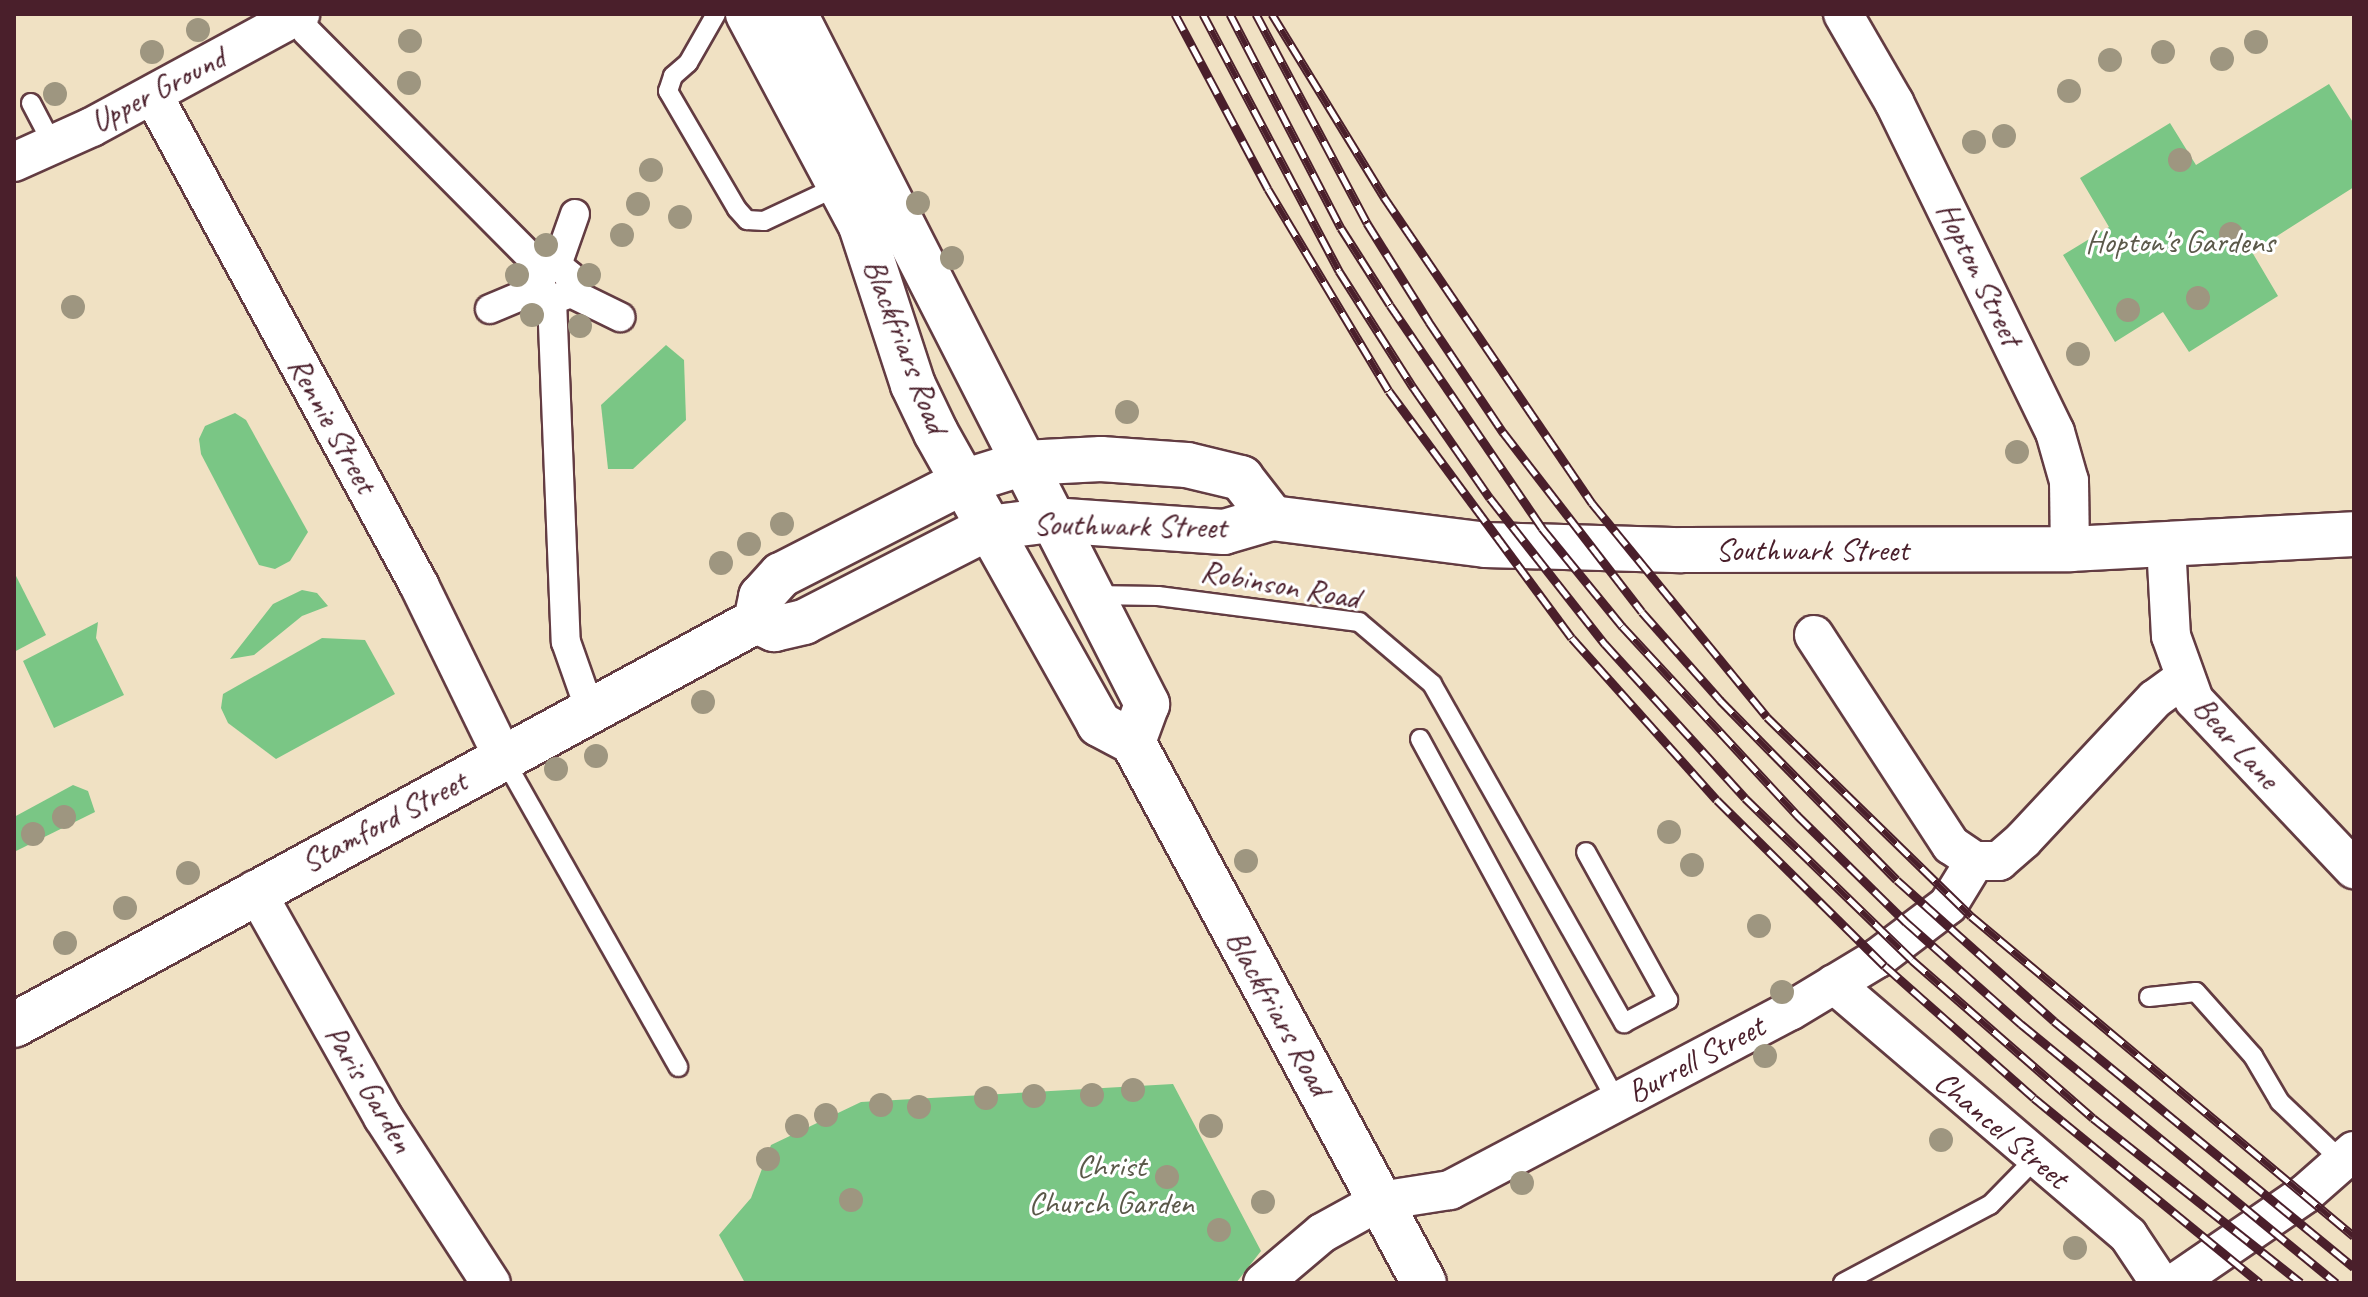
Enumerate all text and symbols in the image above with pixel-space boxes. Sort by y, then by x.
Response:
street label: Upper Ground [84,39,232,141]
street label: Hopton Street [1928,196,2030,352]
park label: Hopton's Gardens [2085,223,2275,261]
street label: Blackfriars Road [854,254,956,438]
street label: Rennie Street [279,350,385,500]
street label: Southwark Street [1033,505,1227,547]
street label: Southwark Street [1715,531,1909,569]
street label: Robinson Road [1198,552,1362,618]
street label: Bear Lane [2184,689,2288,797]
street label: Stamford Street [294,762,474,882]
street label: Blackfriars Road [1217,924,1339,1102]
street label: Burrell Street [1621,1008,1771,1112]
street label: Paris Garden [316,1018,422,1160]
street label: Chancel Street [1926,1063,2076,1197]
park label: Christ Church Garden [1028,1148,1194,1223]

